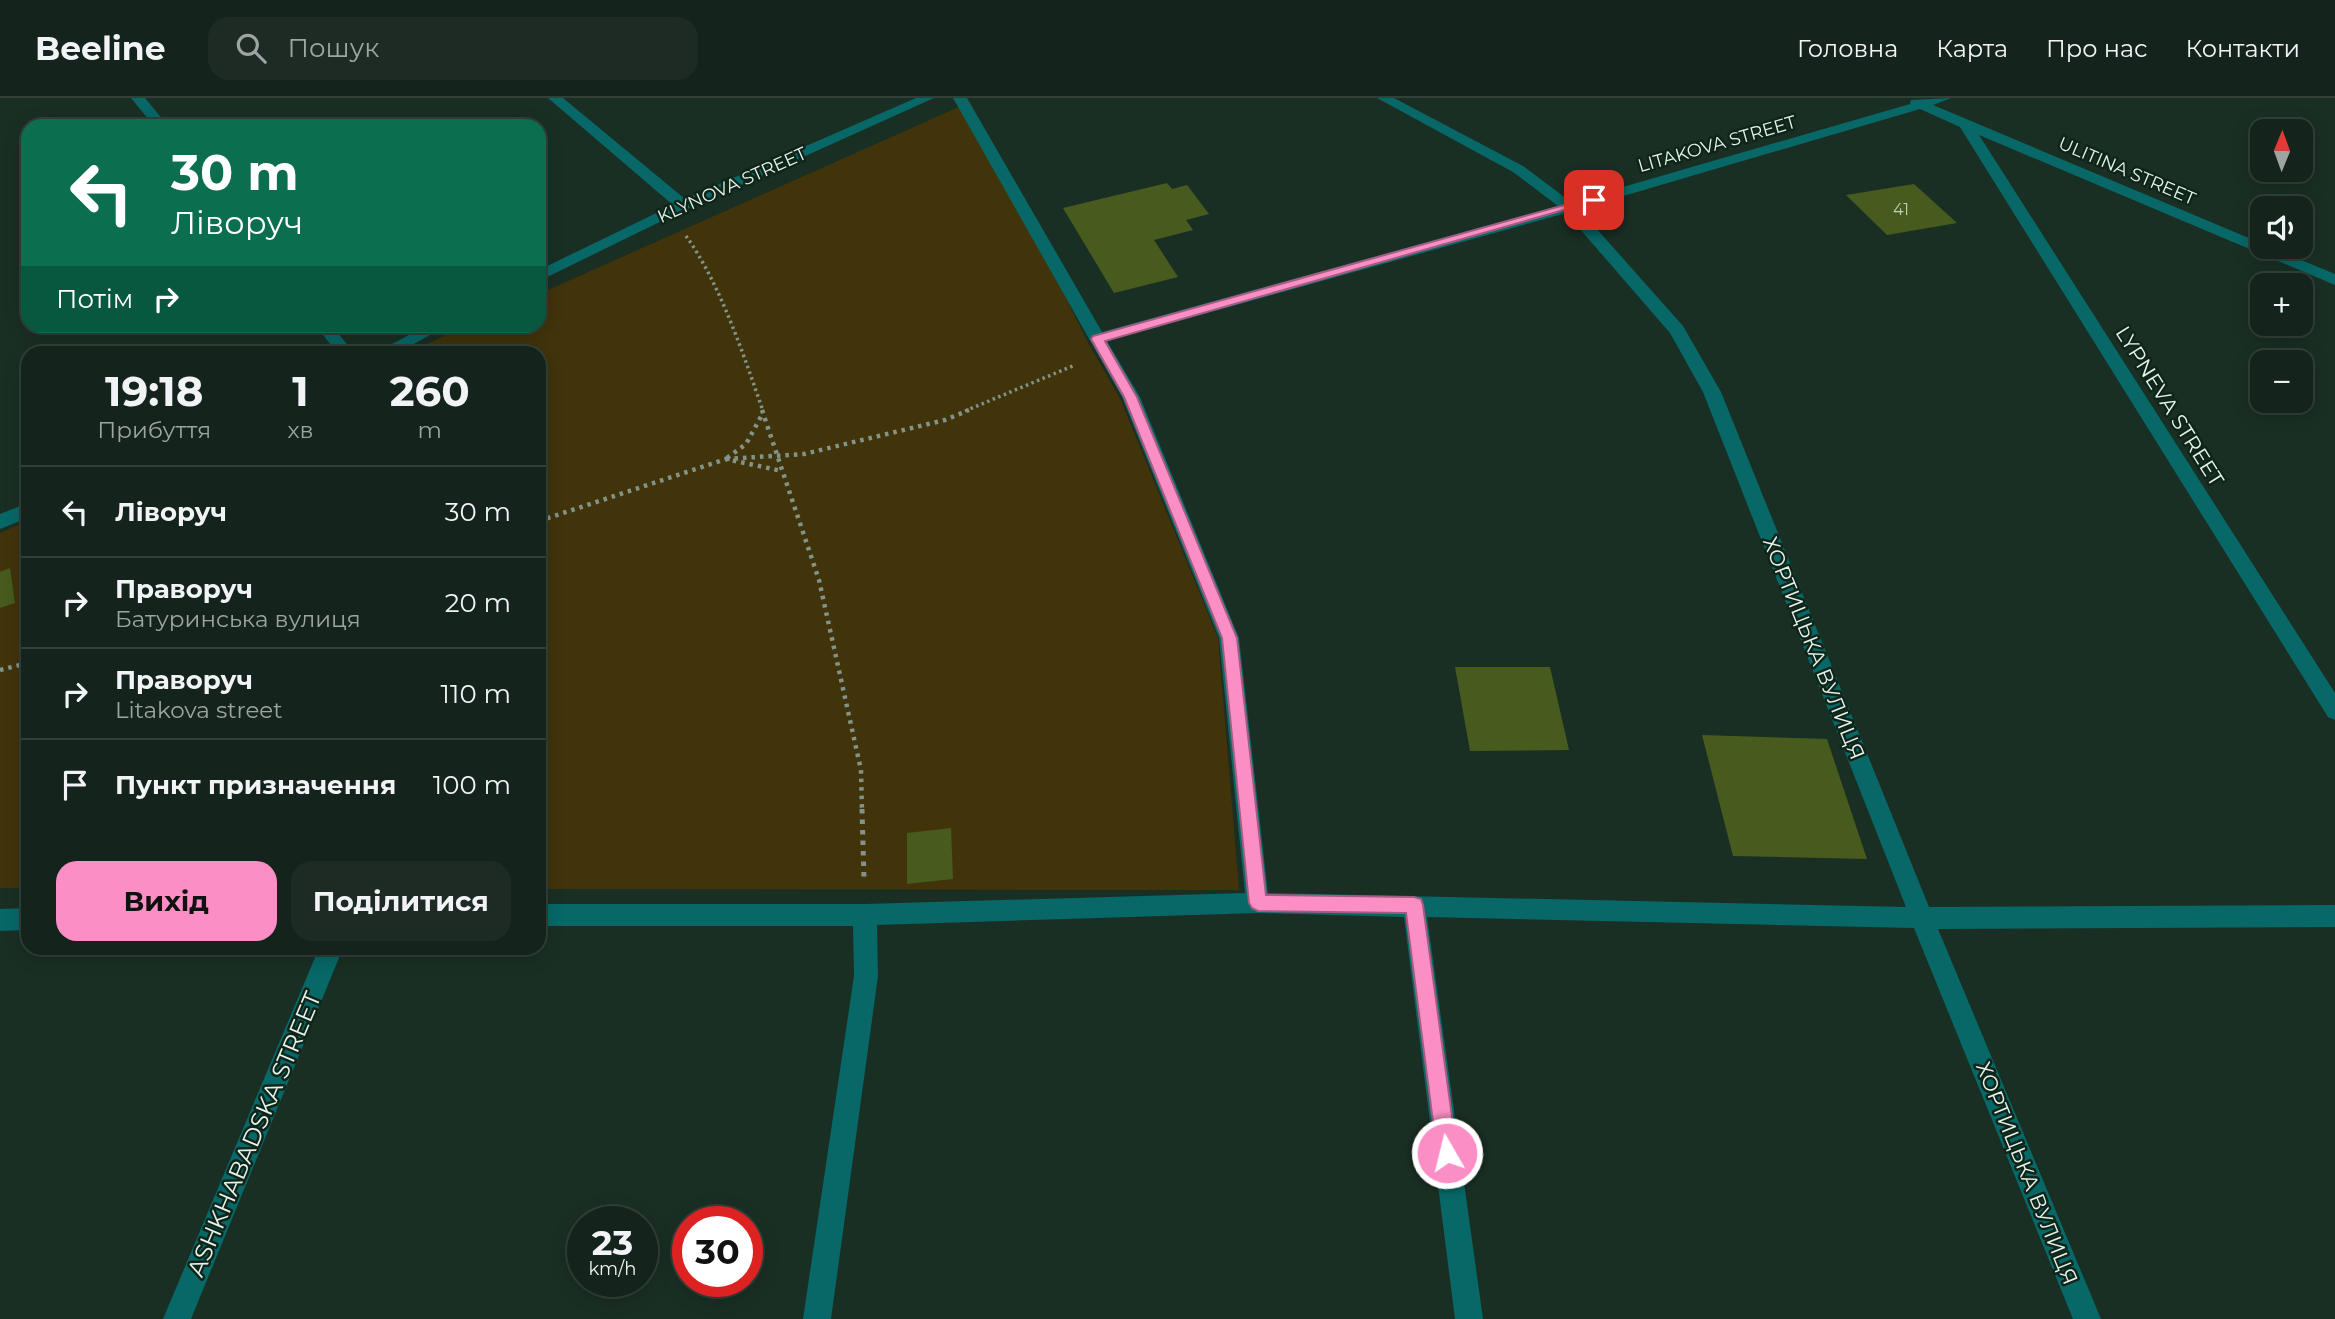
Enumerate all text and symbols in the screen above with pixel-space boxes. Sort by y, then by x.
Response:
search box [208,17,698,80]
text: Beeline [35,28,166,68]
icon: search [232,29,270,67]
text: Пошук [288,32,379,64]
text: Головна [1797,34,1898,63]
text: Карта [1936,34,2008,63]
text: Про нас [2046,34,2148,63]
text: Контакти [2186,34,2300,63]
street label: LITAKOVA STREET [1635,111,1799,177]
north arrow [2250,119,2314,182]
map controls [2250,119,2313,413]
street label: ULITINA STREET [2055,132,2200,210]
street label: KLYNOVA STREET [654,142,811,228]
text: 30 m [171,143,299,202]
icon: left [56,147,147,238]
pin [1564,170,1624,230]
icon: arrive [1575,181,1613,219]
button: sound [2250,196,2313,259]
house number: 41 [1893,200,1909,219]
text: Ліворуч [171,203,303,242]
button: + [2250,273,2313,336]
icon: right [147,280,185,318]
text: Потім [56,283,133,315]
street label: LYPNEVA STREET [2111,321,2229,491]
button: − [2250,350,2313,413]
text: 19:18 [105,365,203,417]
text: 1 [292,365,309,417]
text: 260 [390,365,470,417]
text: Прибуття [97,416,211,444]
text: хв [287,416,313,444]
text: m [418,416,442,444]
icon: left [56,493,94,531]
text: Ліворуч [115,496,227,528]
text: 30 m [445,496,511,528]
street label: ХОРТИЦЬКА ВУЛИЦЯ [1758,533,1870,763]
text: Праворуч [115,573,253,605]
icon: right [56,584,94,622]
text: 20 m [445,587,511,619]
text: Батуринська вулиця [115,605,361,633]
text: Праворуч [115,664,253,696]
icon: right [56,675,94,713]
text: 110 m [441,678,511,710]
text: Litakova street [115,696,283,724]
icon: arrive [56,766,94,804]
text: Пункт призначення [115,769,396,801]
text: 100 m [433,769,511,801]
button: Вихід [56,861,277,941]
button: Поділитися [291,861,511,941]
street label: ASHKHABADSKA STREET [181,987,327,1281]
street label: ХОРТИЦЬКА ВУЛИЦЯ [1971,1058,2083,1288]
position arrow [1410,1116,1484,1190]
speed limit sign: 30 [672,1206,763,1297]
text: 23 [592,1221,633,1264]
text: km/h [588,1258,637,1280]

